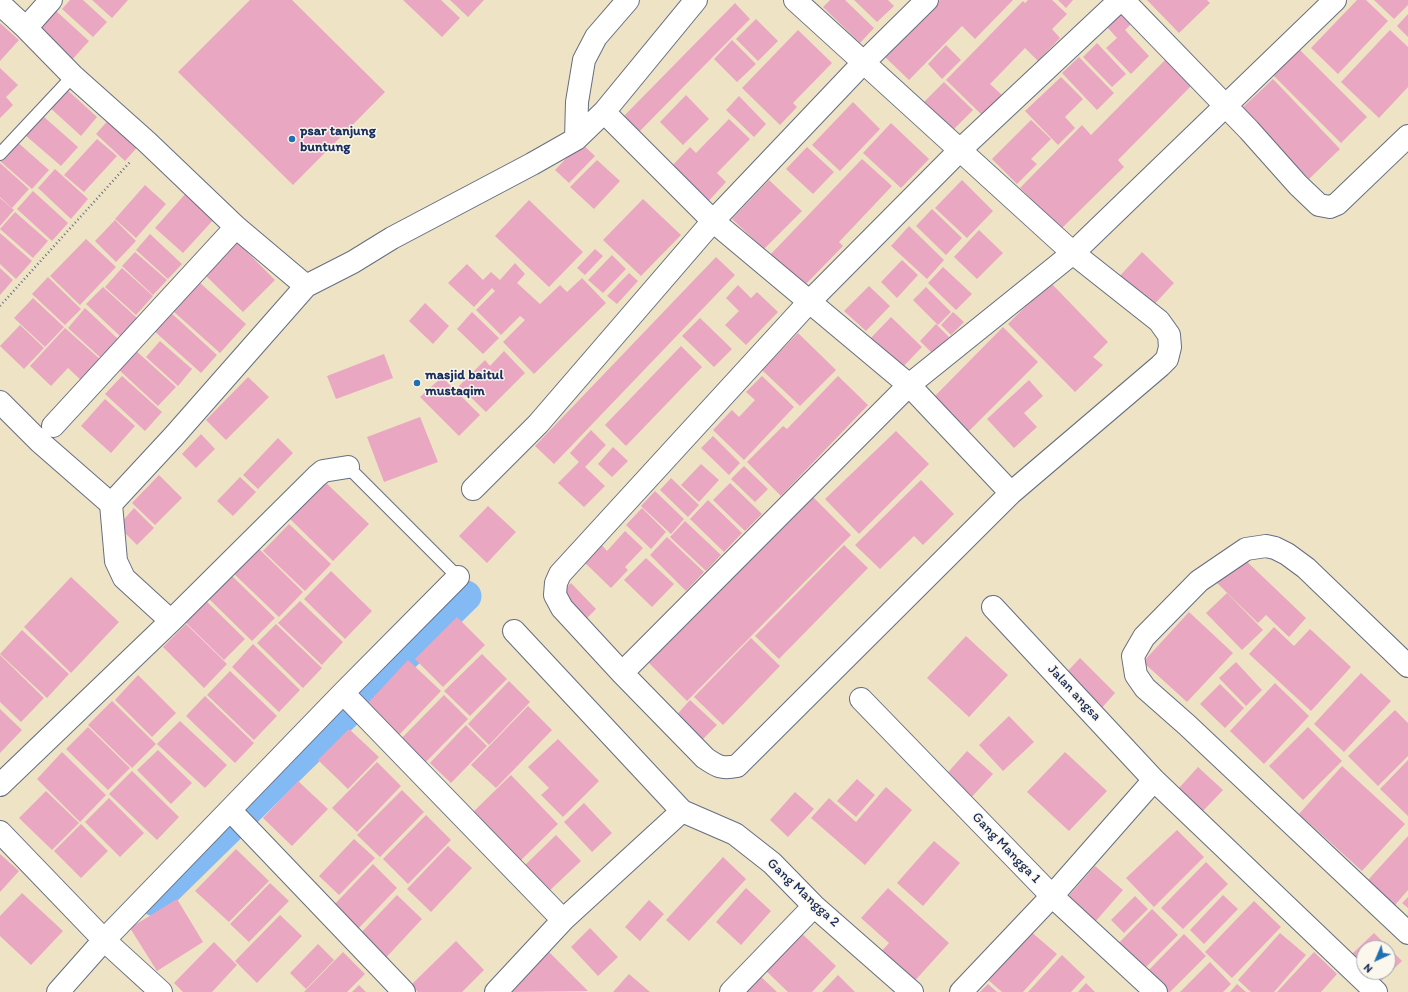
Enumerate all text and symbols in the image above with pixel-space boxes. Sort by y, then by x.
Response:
place label: psar tanjung buntung [300,123,376,156]
marker: psar tanjung buntung [287,134,297,144]
place label: masjid baitul mustaqim [425,367,503,400]
marker: masjid baitul mustaqim [412,378,422,388]
street label: Jalan angsa [1044,661,1104,725]
street label: Gang Mangga 1 [968,809,1044,887]
street label: Gang Mangga 2 [763,855,843,931]
north arrow [1356,940,1396,980]
text: N [1361,961,1375,976]

